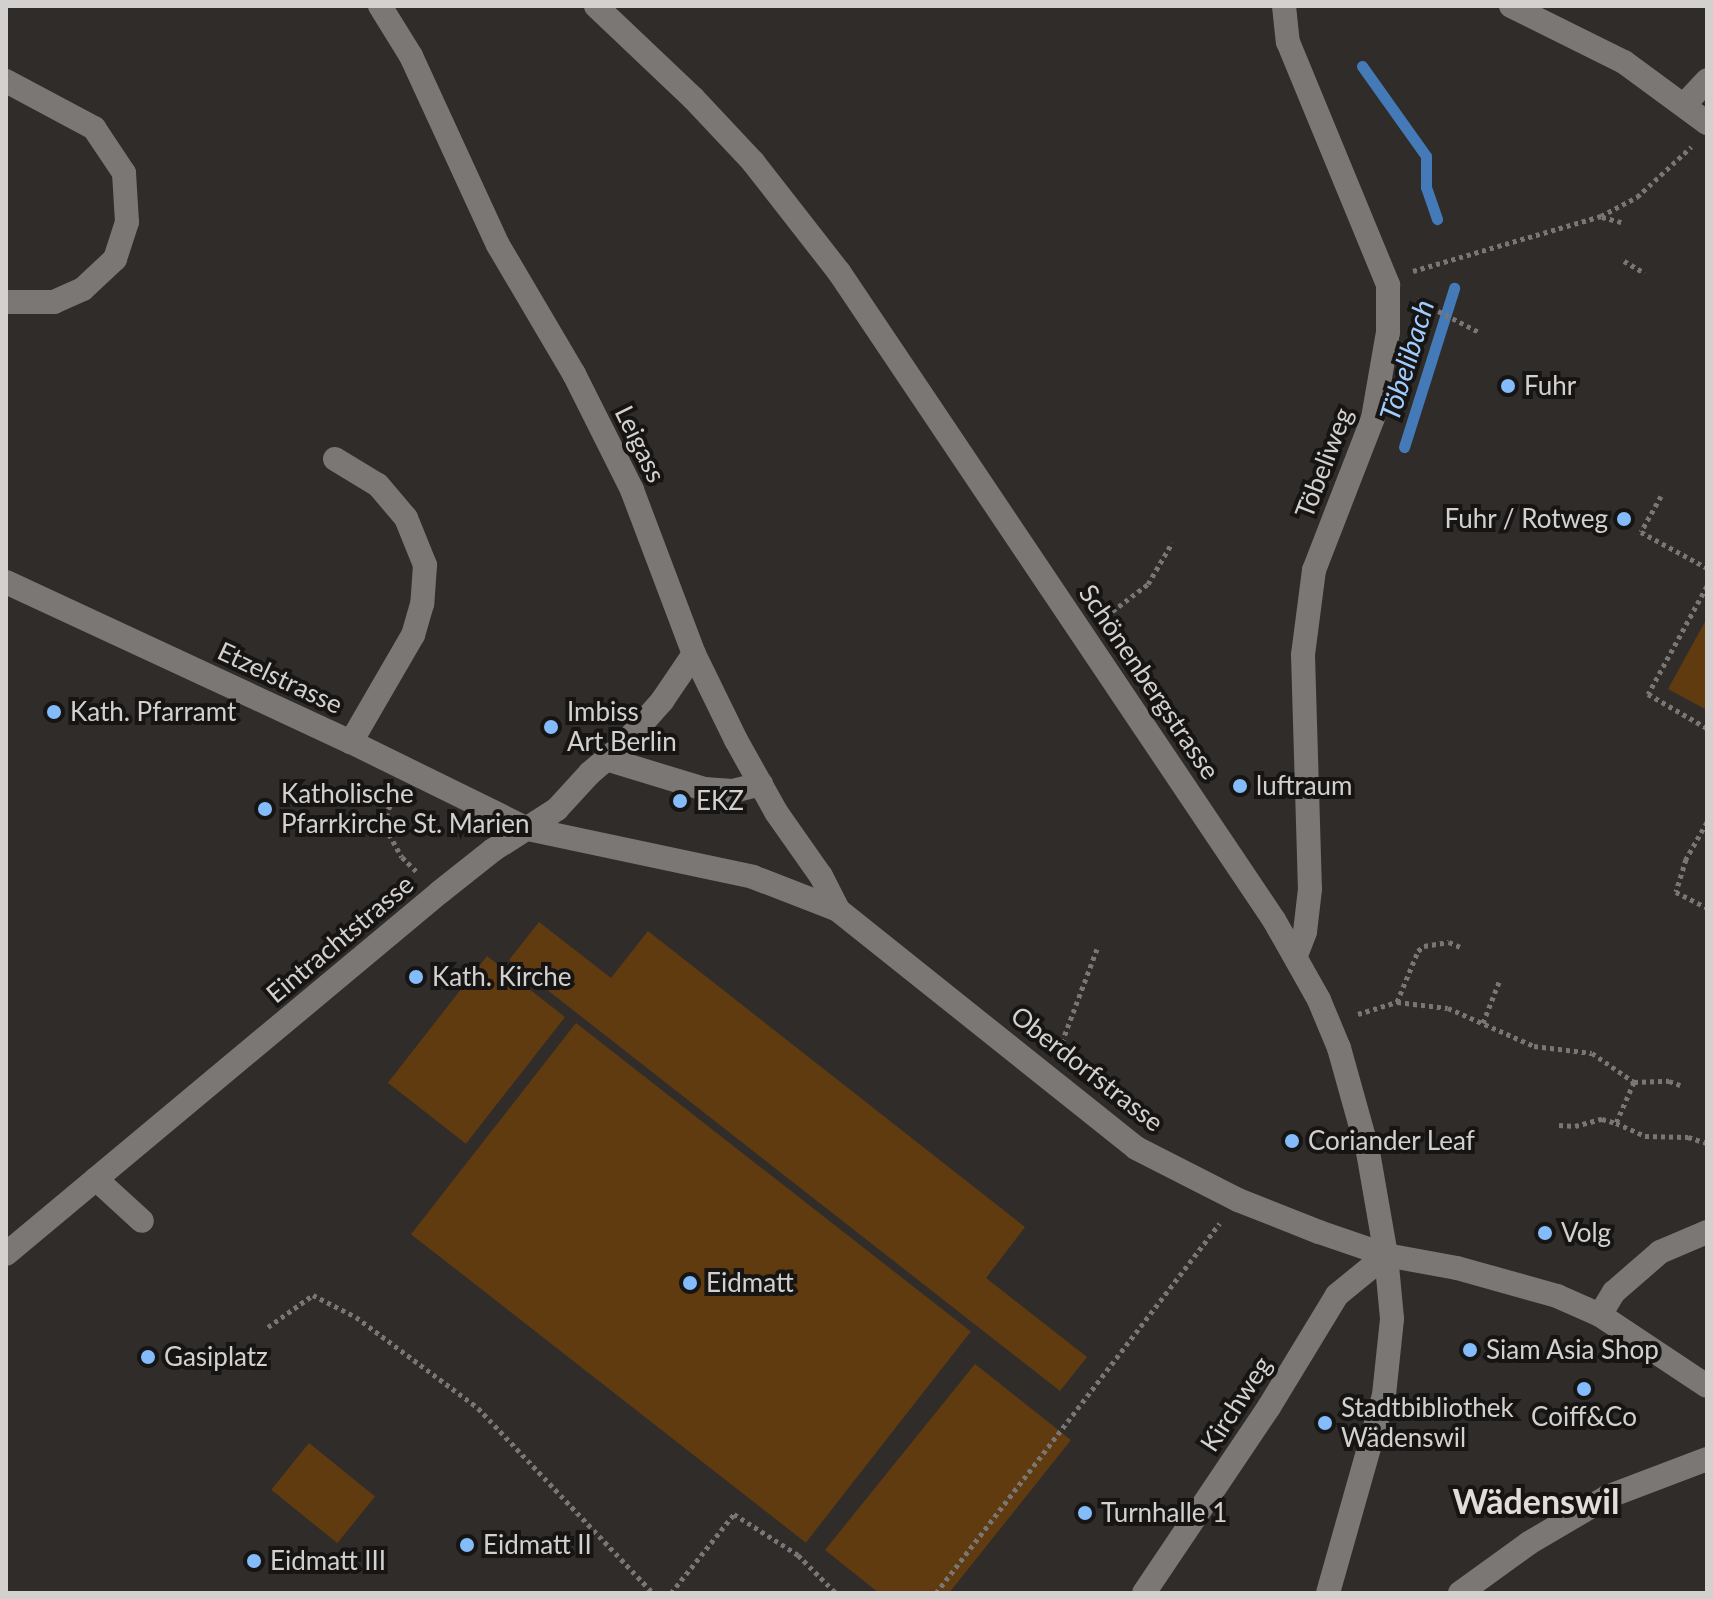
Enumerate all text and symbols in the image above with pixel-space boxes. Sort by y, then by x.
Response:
water label: Töbelibach [1372,295,1440,425]
place label: Fuhr [1524,370,1576,402]
marker: Fuhr [1499,377,1517,395]
street label: Leigass [608,401,672,487]
street label: Töbeliweg [1289,404,1359,522]
place label: Fuhr / Rotweg [1444,503,1608,535]
marker: Fuhr / Rotweg [1615,510,1633,528]
street label: Schönenbergstrasse [1072,579,1226,785]
street label: Etzelstrasse [213,636,347,720]
place label: Kath. Pfarramt [70,696,236,728]
place label: Imbiss Art Berlin [567,696,677,758]
marker: Kath. Pfarramt [45,703,63,721]
marker: Imbiss Art Berlin [542,718,560,736]
place label: luftraum [1256,770,1352,802]
marker: luftraum [1231,777,1249,795]
place label: Katholische Pfarrkirche St. Marien [281,778,529,840]
place label: EKZ [696,785,744,817]
marker: EKZ [671,792,689,810]
marker: Katholische Pfarrkirche St. Marien [256,800,274,818]
street label: Eintrachtstrasse [260,869,420,1009]
place label: Kath. Kirche [432,961,572,993]
marker: Kath. Kirche [407,968,425,986]
street label: Oberdorfstrasse [1005,1000,1169,1138]
place label: Coriander Leaf [1308,1125,1475,1157]
marker: Coriander Leaf [1283,1132,1301,1150]
place label: Volg [1561,1217,1611,1249]
marker: Volg [1536,1224,1554,1242]
place label: Eidmatt [706,1267,794,1299]
marker: Eidmatt [681,1274,699,1292]
place label: Siam Asia Shop [1486,1334,1660,1366]
place label: Gasiplatz [164,1341,268,1373]
marker: Siam Asia Shop [1461,1341,1479,1359]
marker: Gasiplatz [139,1348,157,1366]
street label: Kirchweg [1194,1351,1278,1457]
marker: Coiff&Co [1575,1380,1593,1398]
place label: Stadtbibliothek Wädenswil [1341,1392,1514,1454]
place label: Coiff&Co [1531,1401,1637,1433]
marker: Stadtbibliothek Wädenswil [1316,1414,1334,1432]
district label: Wädenswil [1453,1481,1619,1521]
place label: Turnhalle 1 [1101,1497,1227,1529]
marker: Turnhalle 1 [1076,1504,1094,1522]
place label: Eidmatt II [483,1529,592,1561]
marker: Eidmatt II [458,1536,476,1554]
place label: Eidmatt III [270,1545,386,1577]
marker: Eidmatt III [245,1552,263,1570]

